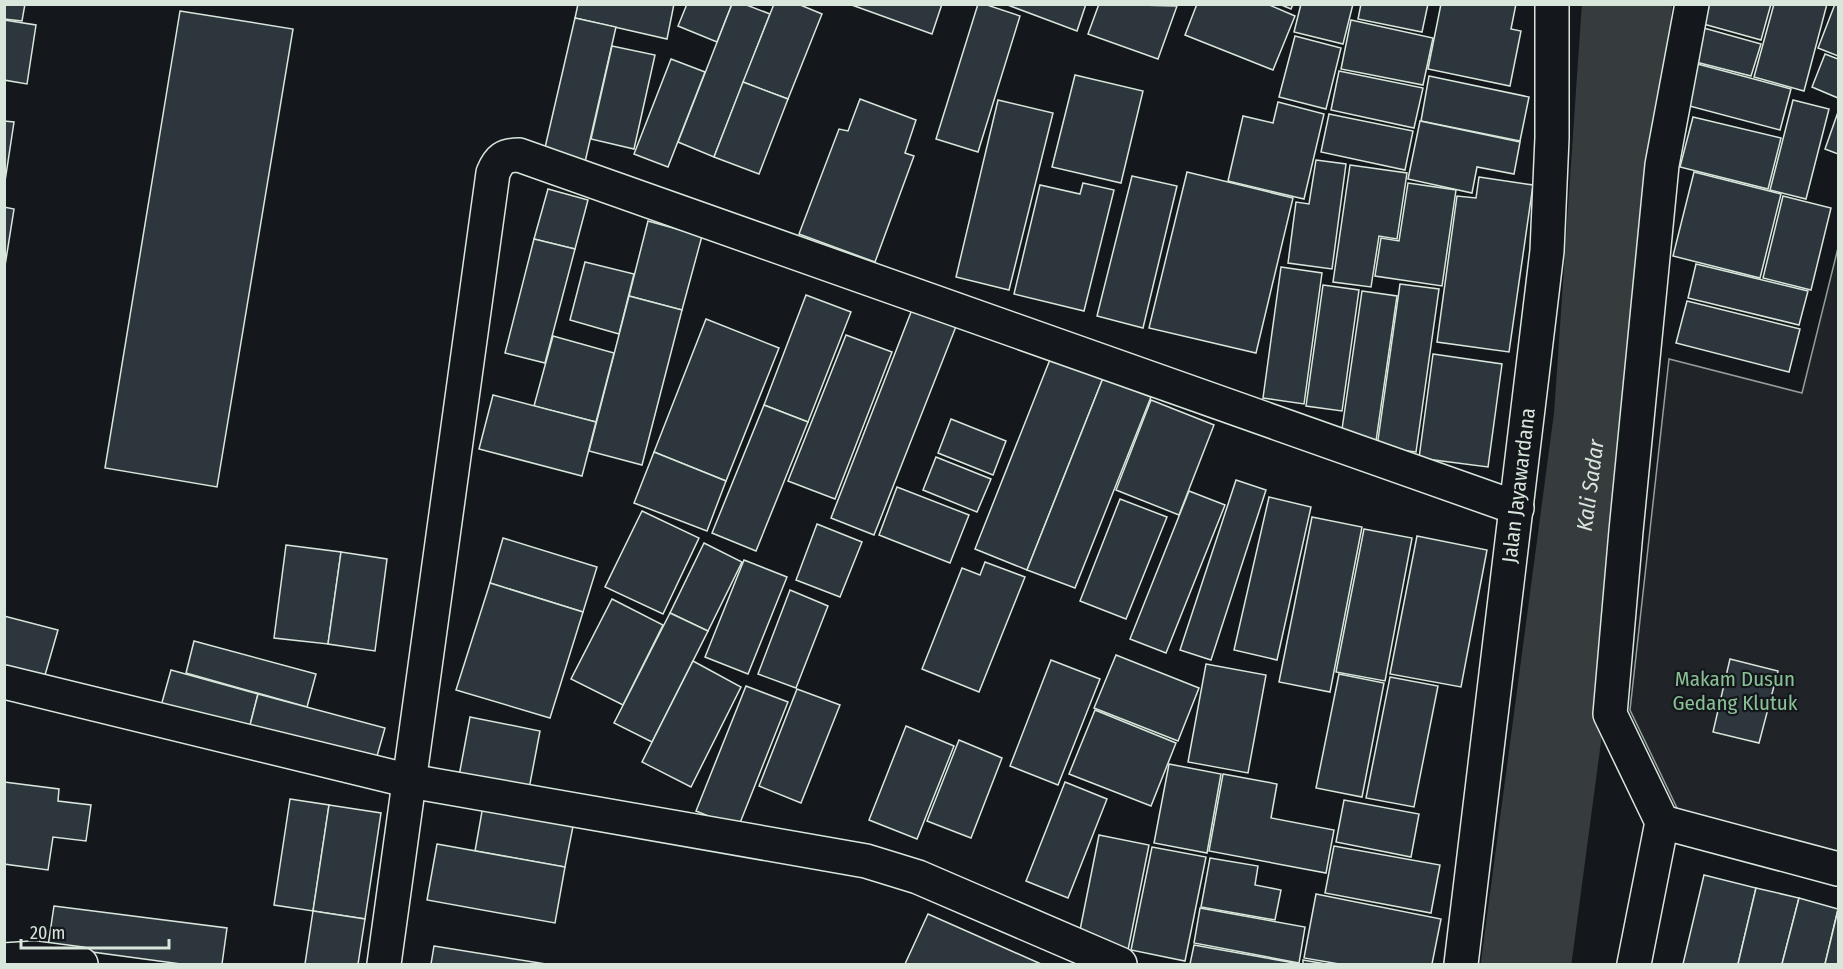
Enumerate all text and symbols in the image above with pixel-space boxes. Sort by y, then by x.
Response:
street label: Jalan Jayawardana [1496,406,1541,564]
water label: Kali Sadar [1571,436,1610,533]
park label: Makam Dusun Gedang Klutuk [1672,666,1798,716]
scale bar [21,912,170,950]
text: 20 m [30,922,65,944]

